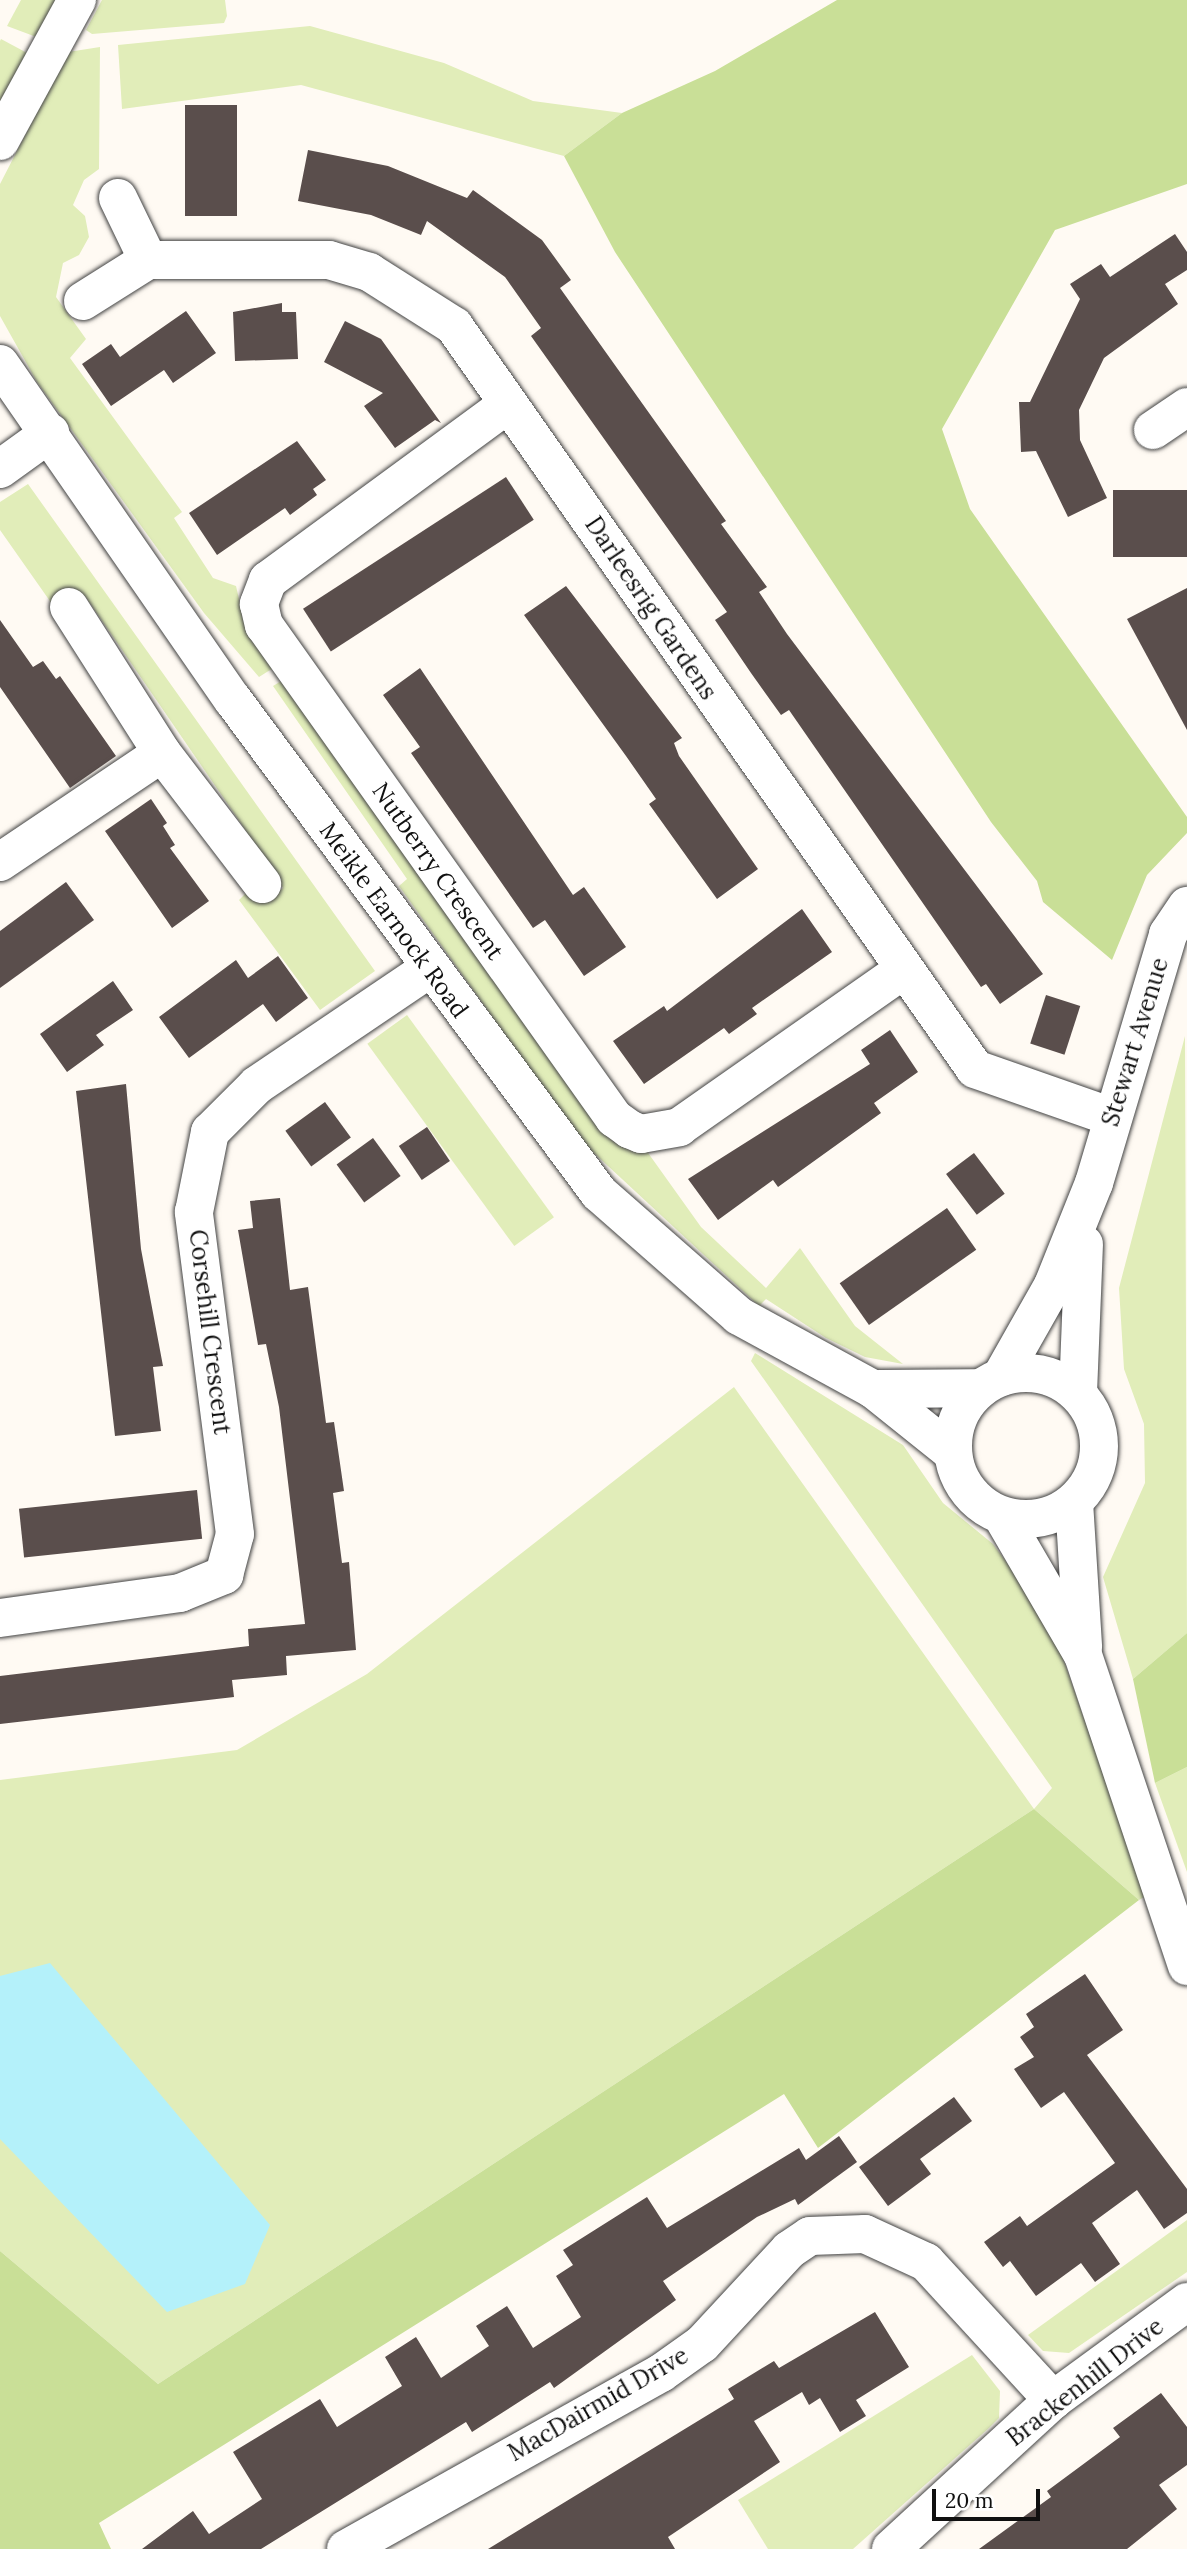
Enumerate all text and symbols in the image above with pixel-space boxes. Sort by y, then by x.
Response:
street label: Darleesrig Gardens [579,511,723,705]
street label: Nutberry Crescent [366,777,510,965]
street label: Meikle Earnock Road [313,817,475,1023]
street label: Stewart Avenue [1096,954,1174,1130]
street label: Corsehill Crescent [183,1228,237,1436]
street label: Brackenhill Drive [1001,2312,1169,2452]
street label: MacDairmid Drive [503,2341,693,2467]
scale bar [935,2476,1044,2520]
text: 20 m [945,2487,994,2514]

